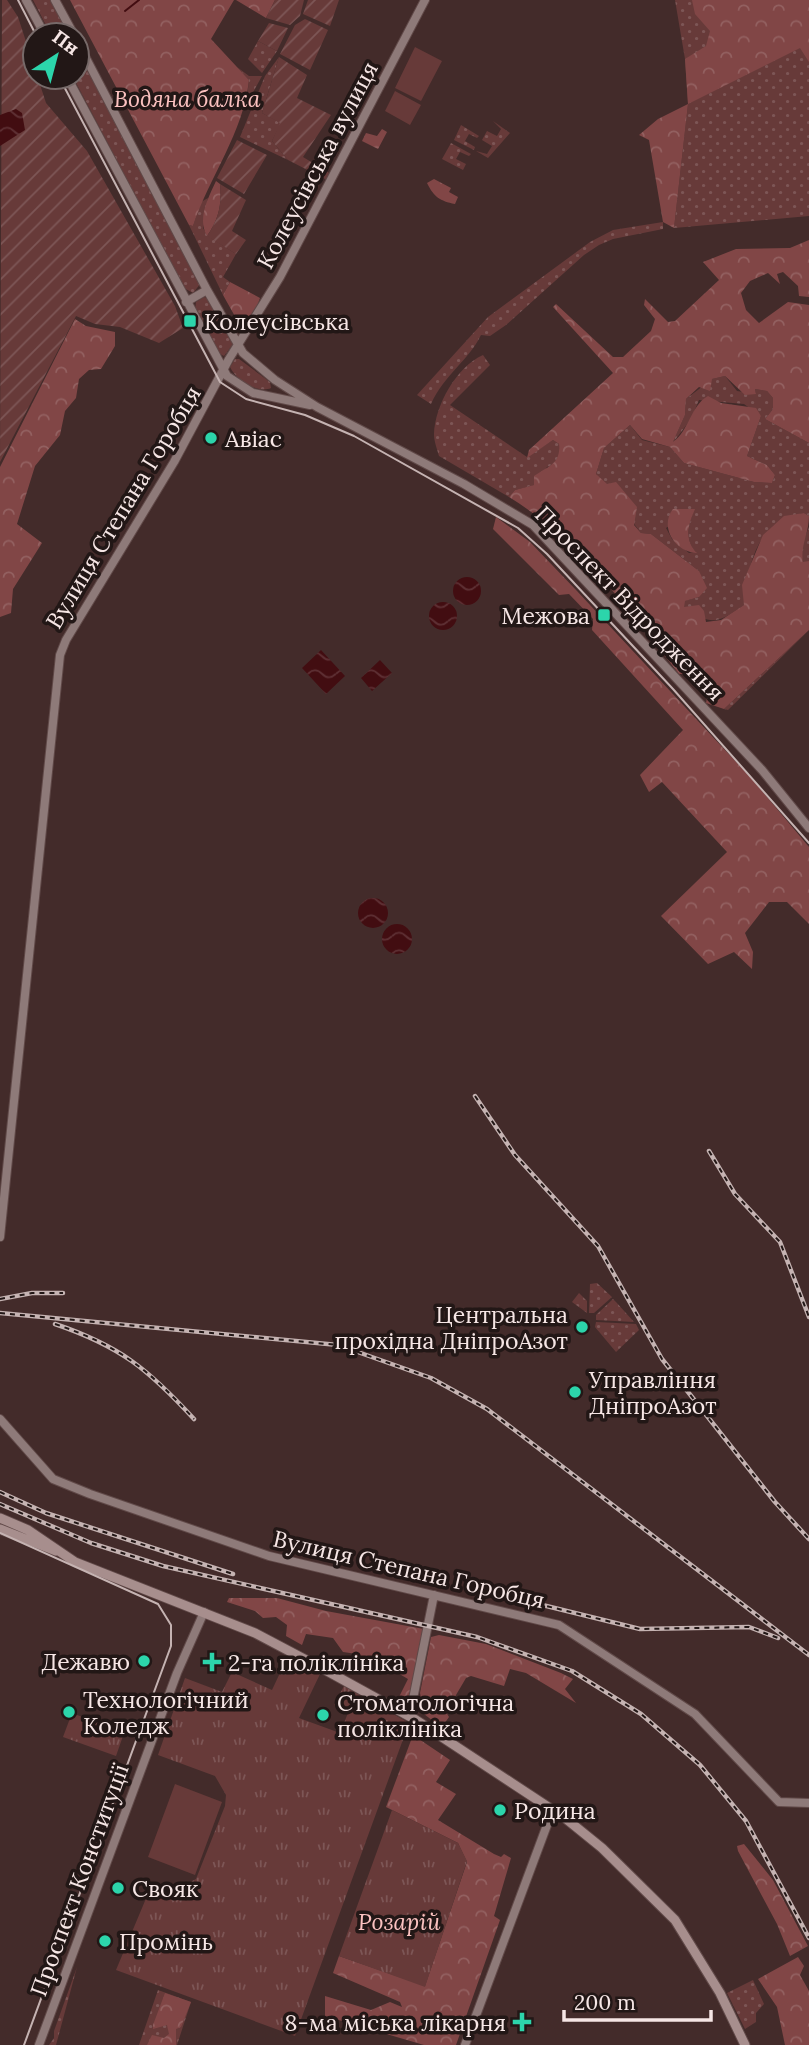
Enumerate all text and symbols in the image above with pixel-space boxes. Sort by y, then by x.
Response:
north arrow [21,21,91,91]
text: Пн [48,24,84,60]
street label: Колеусівська вулиця [250,57,384,273]
park label: Водяна балка [114,84,261,113]
place label: Колеусівська [204,307,350,336]
marker: Колеусівська [182,313,198,329]
street label: Вулиця Степана Горобця [39,381,207,633]
place label: Авіас [224,424,282,453]
marker: Авіас [203,430,219,446]
street label: Проспект Відродження [529,499,731,707]
place label: Межова [501,601,590,630]
marker: Межова [596,607,612,623]
place label: Центральна прохідна ДніпроАзот [335,1300,568,1355]
marker: Центральна прохідна ДніпроАзот [574,1319,590,1335]
place label: Управління ДніпроАзот [588,1365,717,1420]
marker: Управління ДніпроАзот [567,1384,583,1400]
street label: Вулиця Степана Горобця [270,1524,548,1614]
place label: Дежавю [41,1647,130,1676]
place label: 2-га поліклініка [228,1648,404,1677]
marker: 2-га поліклініка [202,1652,222,1672]
marker: Дежавю [136,1653,152,1669]
place label: Технологічний Коледж [83,1685,249,1740]
place label: Стоматологічна поліклініка [337,1688,514,1743]
marker: Технологічний Коледж [61,1704,77,1720]
marker: Стоматологічна поліклініка [315,1707,331,1723]
street label: Проспект Конституції [23,1759,135,2000]
place label: Родина [514,1796,596,1825]
marker: Родина [492,1802,508,1818]
place label: Свояк [132,1874,199,1903]
marker: Свояк [110,1880,126,1896]
park label: Розарій [358,1907,441,1936]
place label: Промінь [119,1927,213,1956]
marker: Промінь [97,1933,113,1949]
scale bar [564,1979,711,2023]
text: 200 m [574,1989,636,2016]
place label: 8-ма міська лікарня [284,2008,506,2037]
marker: 8-ма міська лікарня [512,2012,532,2032]

